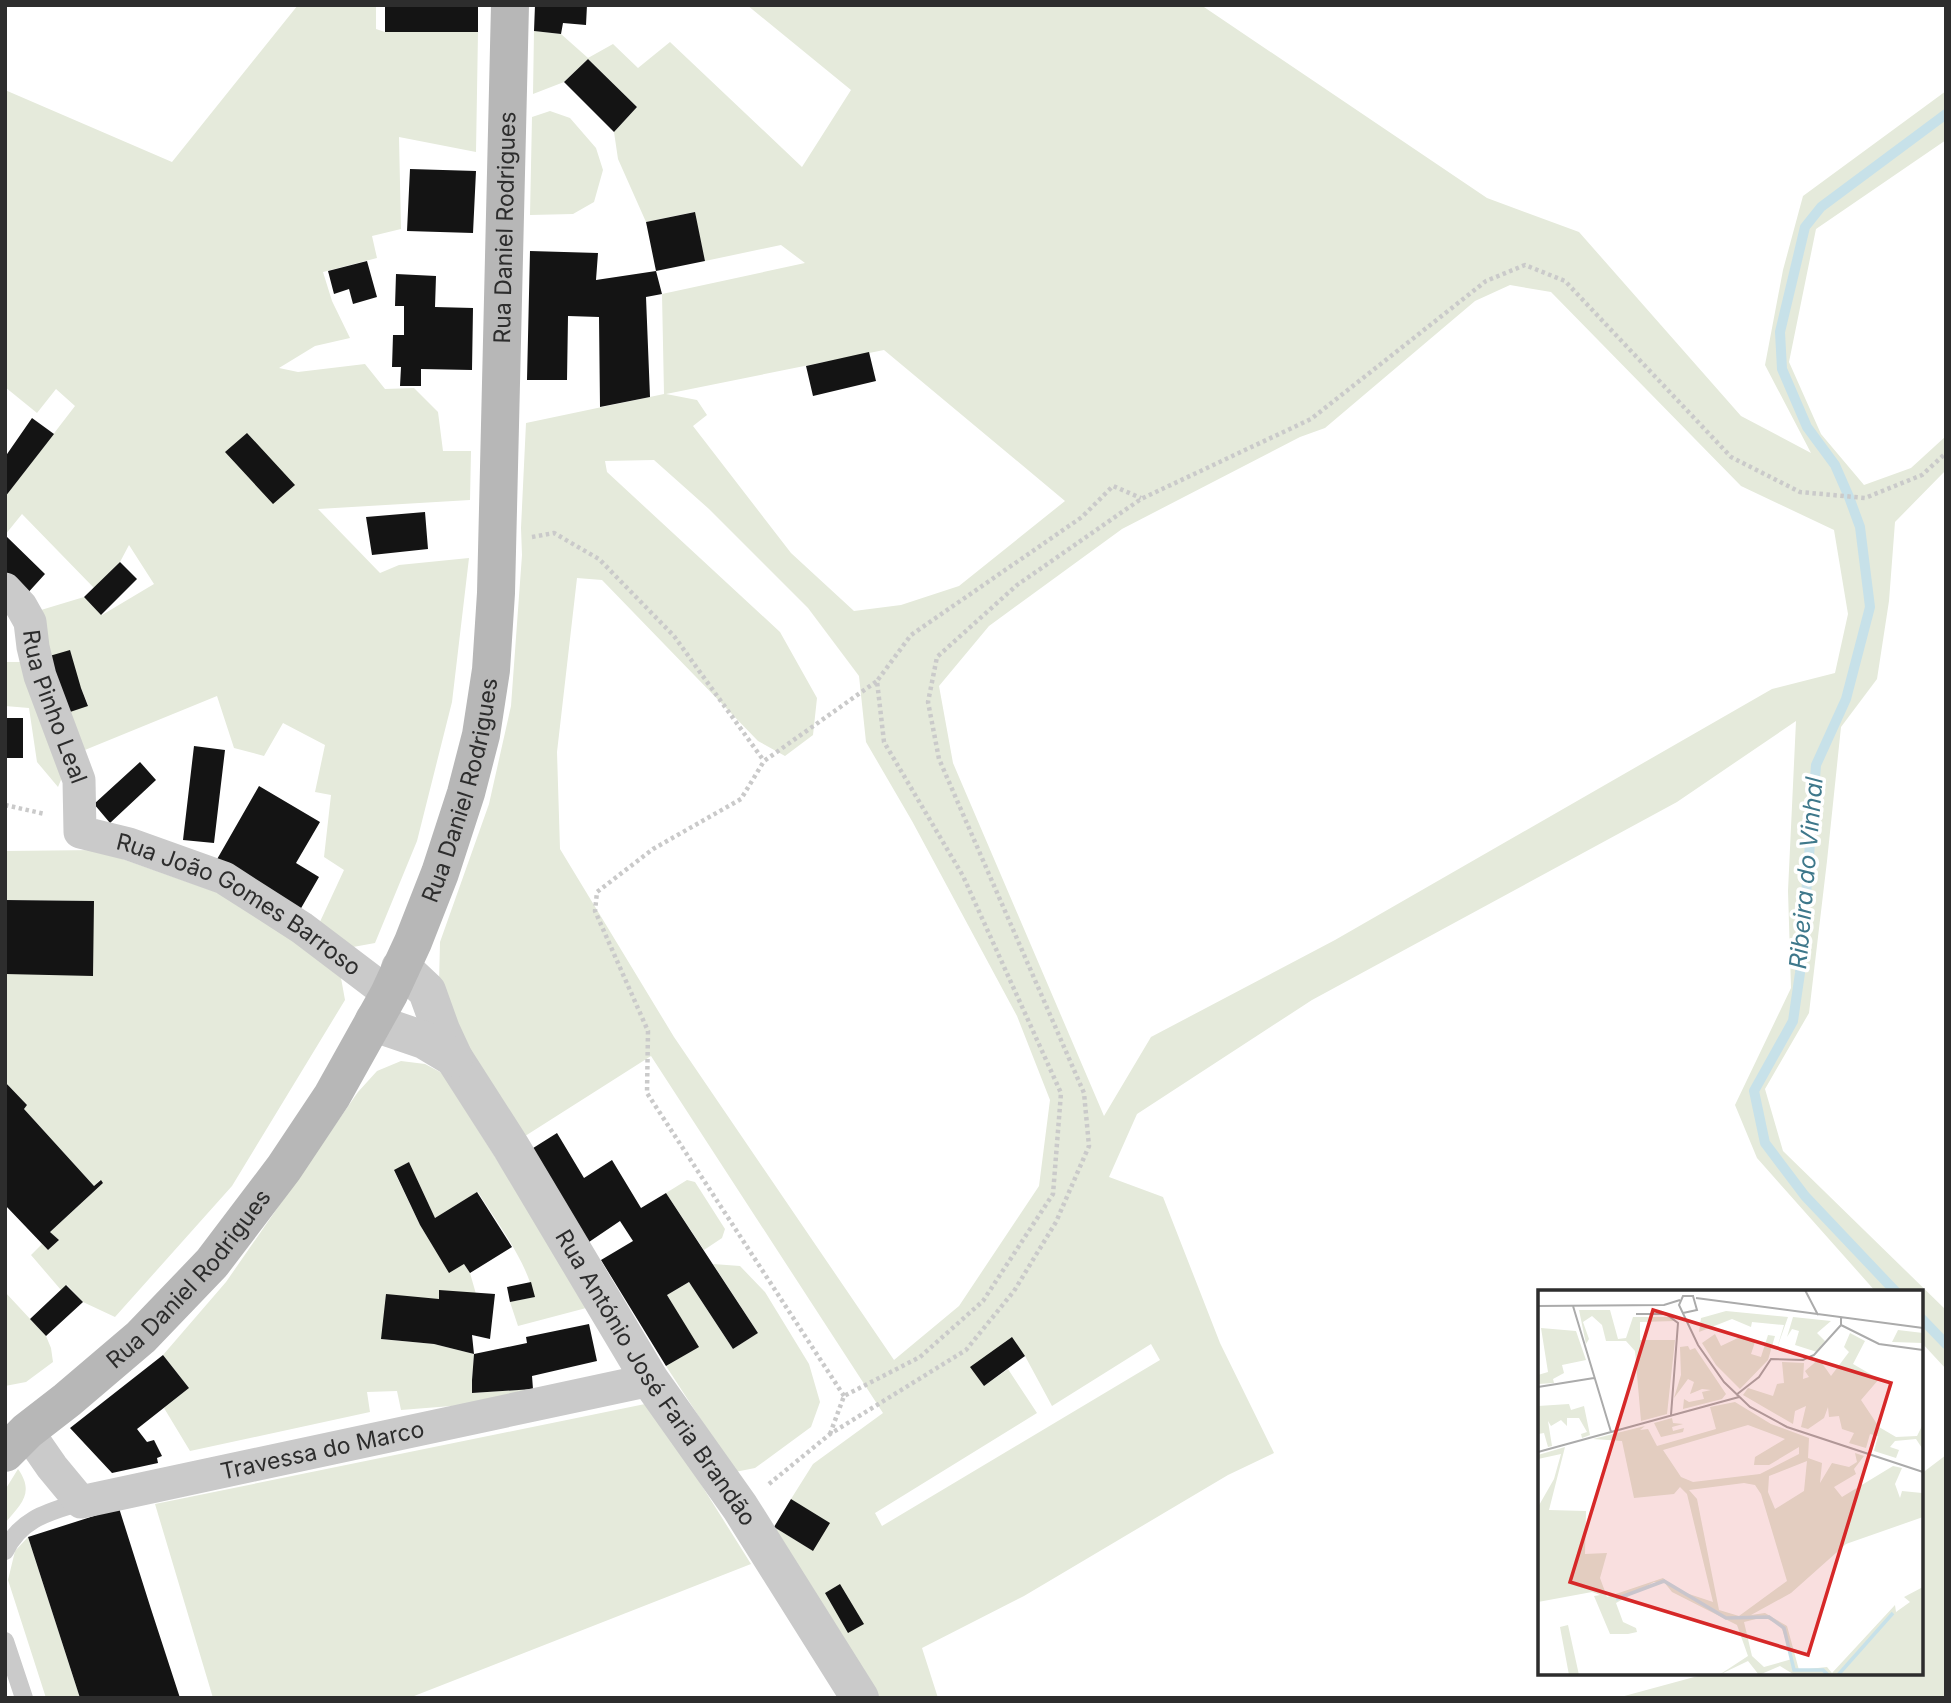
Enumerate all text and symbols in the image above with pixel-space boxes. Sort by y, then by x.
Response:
street label: Rua Daniel Rodrigues [488,111,521,344]
street label: Rua Pinho Leal [17,628,93,787]
street label: Rua Daniel Rodrigues [416,676,504,907]
water label: Ribeira do Vinhal [1783,775,1829,970]
street label: Rua João Gomes Barroso [114,827,367,982]
street label: Rua Daniel Rodrigues [101,1184,277,1374]
street label: Rua António José Faria Brandão [549,1224,762,1531]
inset map [1538,1290,1923,1675]
street label: Travessa do Marco [218,1415,427,1486]

